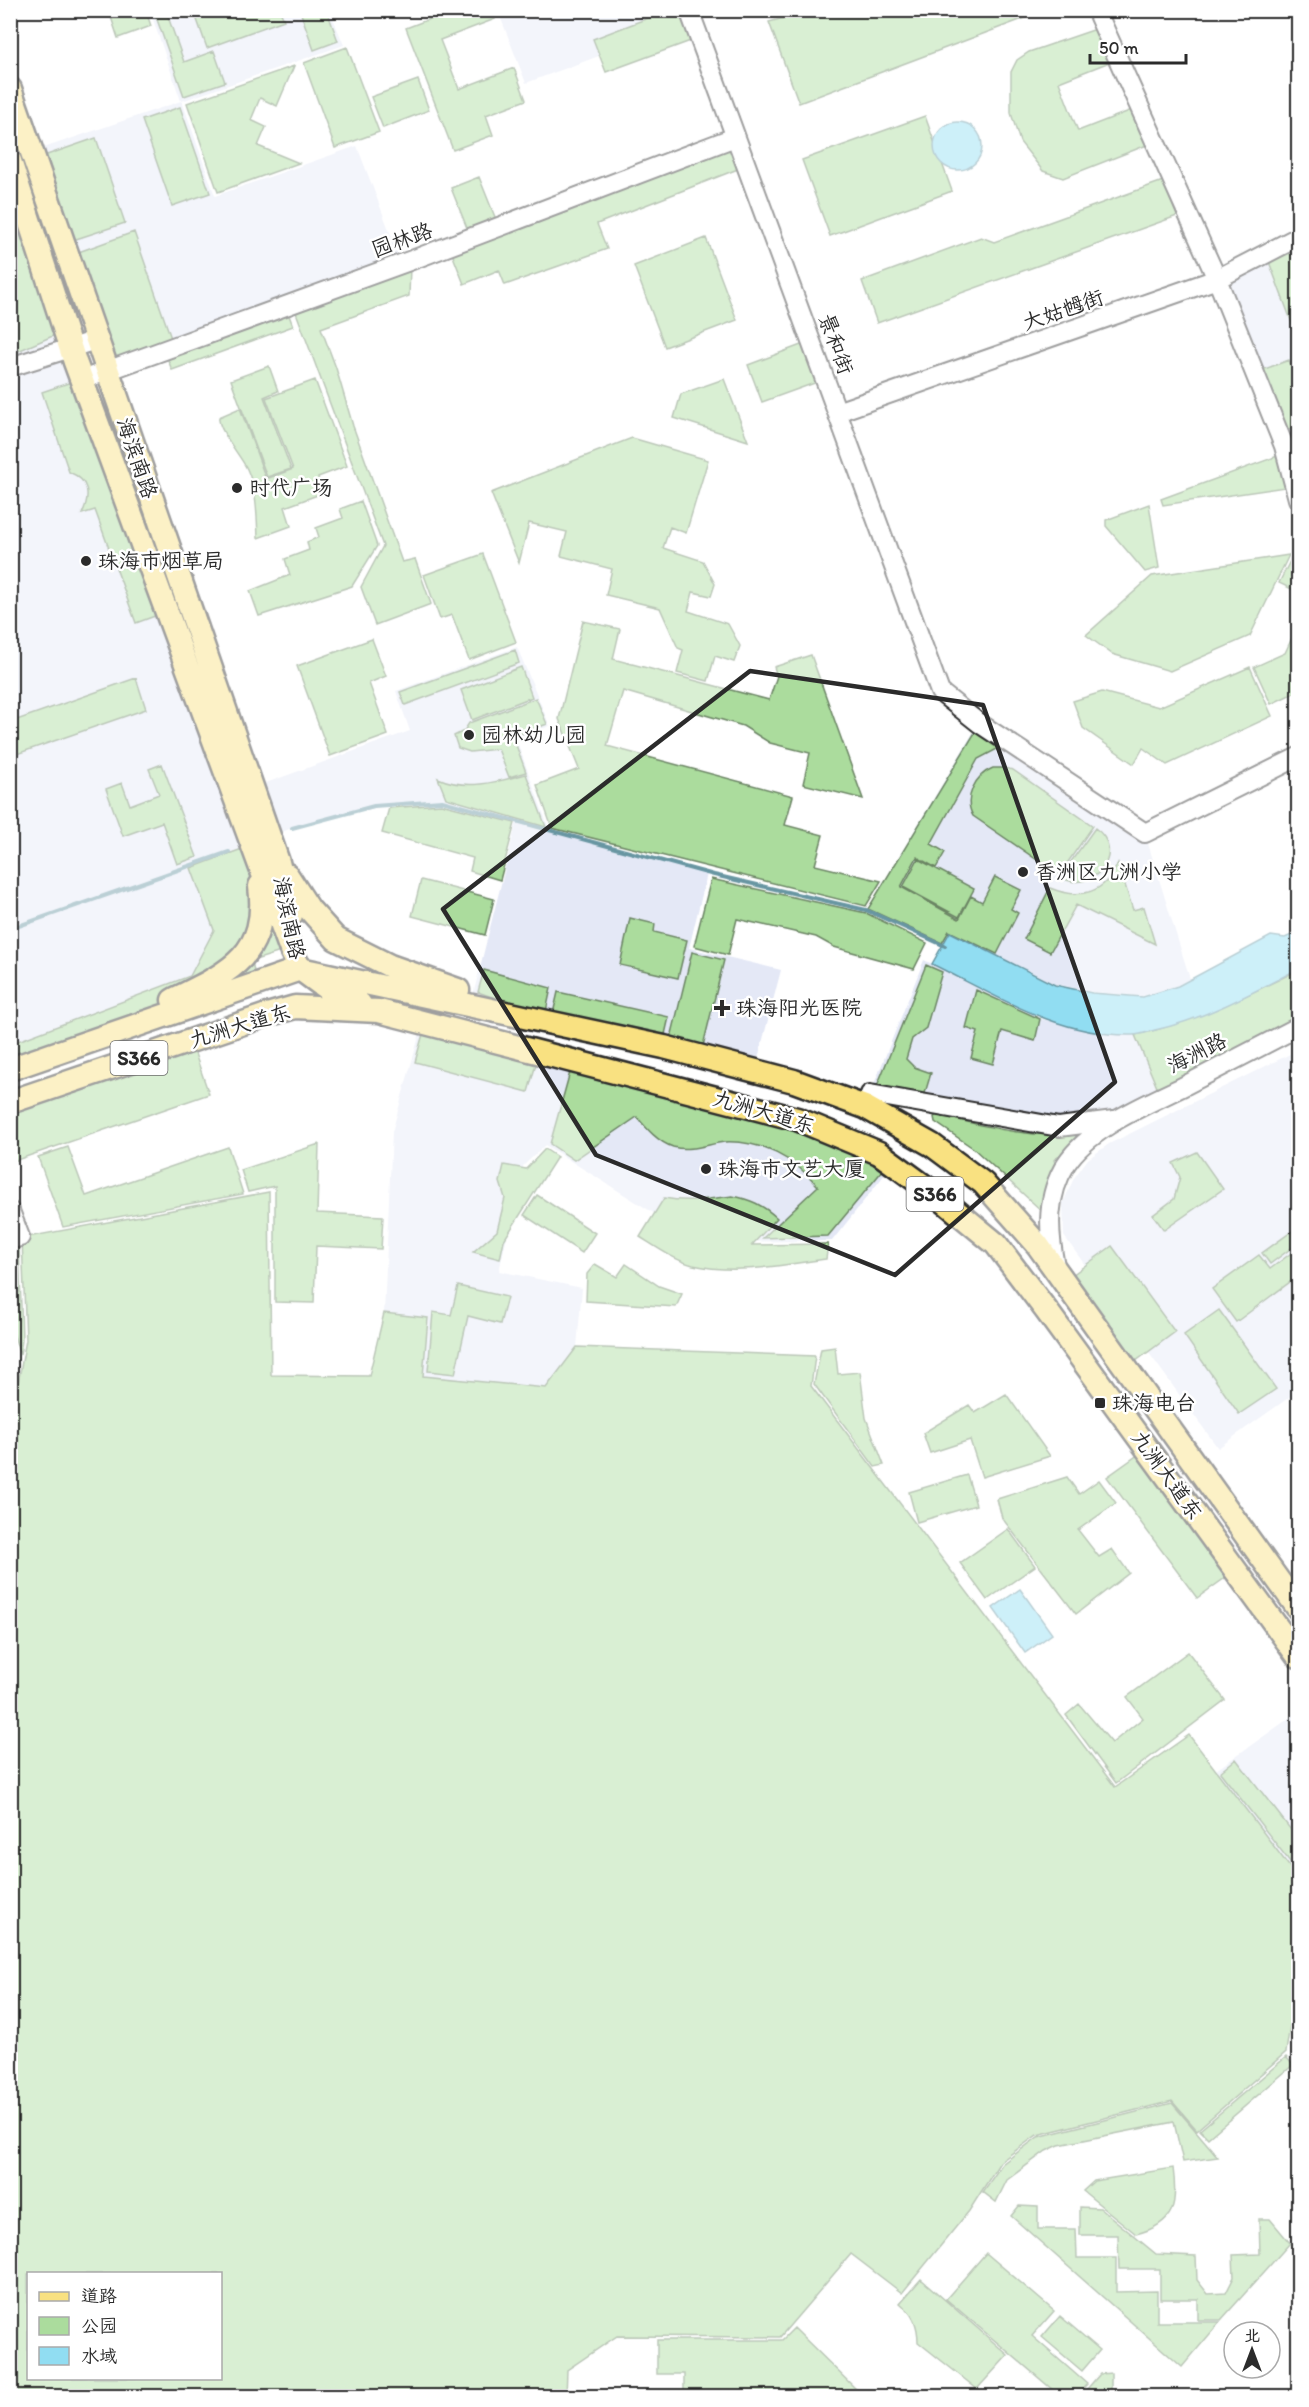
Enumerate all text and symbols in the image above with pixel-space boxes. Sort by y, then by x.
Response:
scale bar [1090,27,1186,65]
text: 50 m [1099,37,1139,59]
street label: 园林路 [368,217,436,262]
street label: 大姑乸街 [1019,284,1107,335]
street label: 景和街 [814,310,859,378]
street label: 海滨南路 [112,414,163,502]
place label: 时代广场 [249,475,333,500]
marker: 时代广场 [230,481,244,495]
place label: 珠海市烟草局 [98,548,224,573]
marker: 珠海市烟草局 [79,554,93,568]
place label: 园林幼儿园 [481,722,586,747]
marker: 园林幼儿园 [462,728,476,742]
place label: 香洲区九洲小学 [1035,859,1182,884]
marker: 香洲区九洲小学 [1016,865,1030,879]
street label: 海滨南路 [269,874,310,962]
place label: 珠海阳光医院 [736,995,862,1020]
street label: 九洲大道东 [186,998,294,1053]
marker: 珠海阳光医院 [713,999,731,1017]
street label: 海洲路 [1163,1027,1231,1078]
road number: S366 [110,1041,168,1075]
street label: 九洲大道东 [710,1085,818,1138]
place label: 珠海市文艺大厦 [718,1156,865,1181]
marker: 珠海市文艺大厦 [699,1162,713,1176]
road number: S366 [906,1177,964,1211]
place label: 珠海电台 [1112,1390,1196,1415]
marker: 珠海电台 [1093,1396,1107,1410]
street label: 九洲大道东 [1126,1425,1208,1525]
legend [27,2272,222,2380]
text: 道路 [81,2285,117,2307]
text: 公园 [81,2315,117,2337]
north arrow [1222,2320,1282,2380]
text: 北 [1244,2326,1260,2345]
text: 水域 [81,2345,117,2367]

